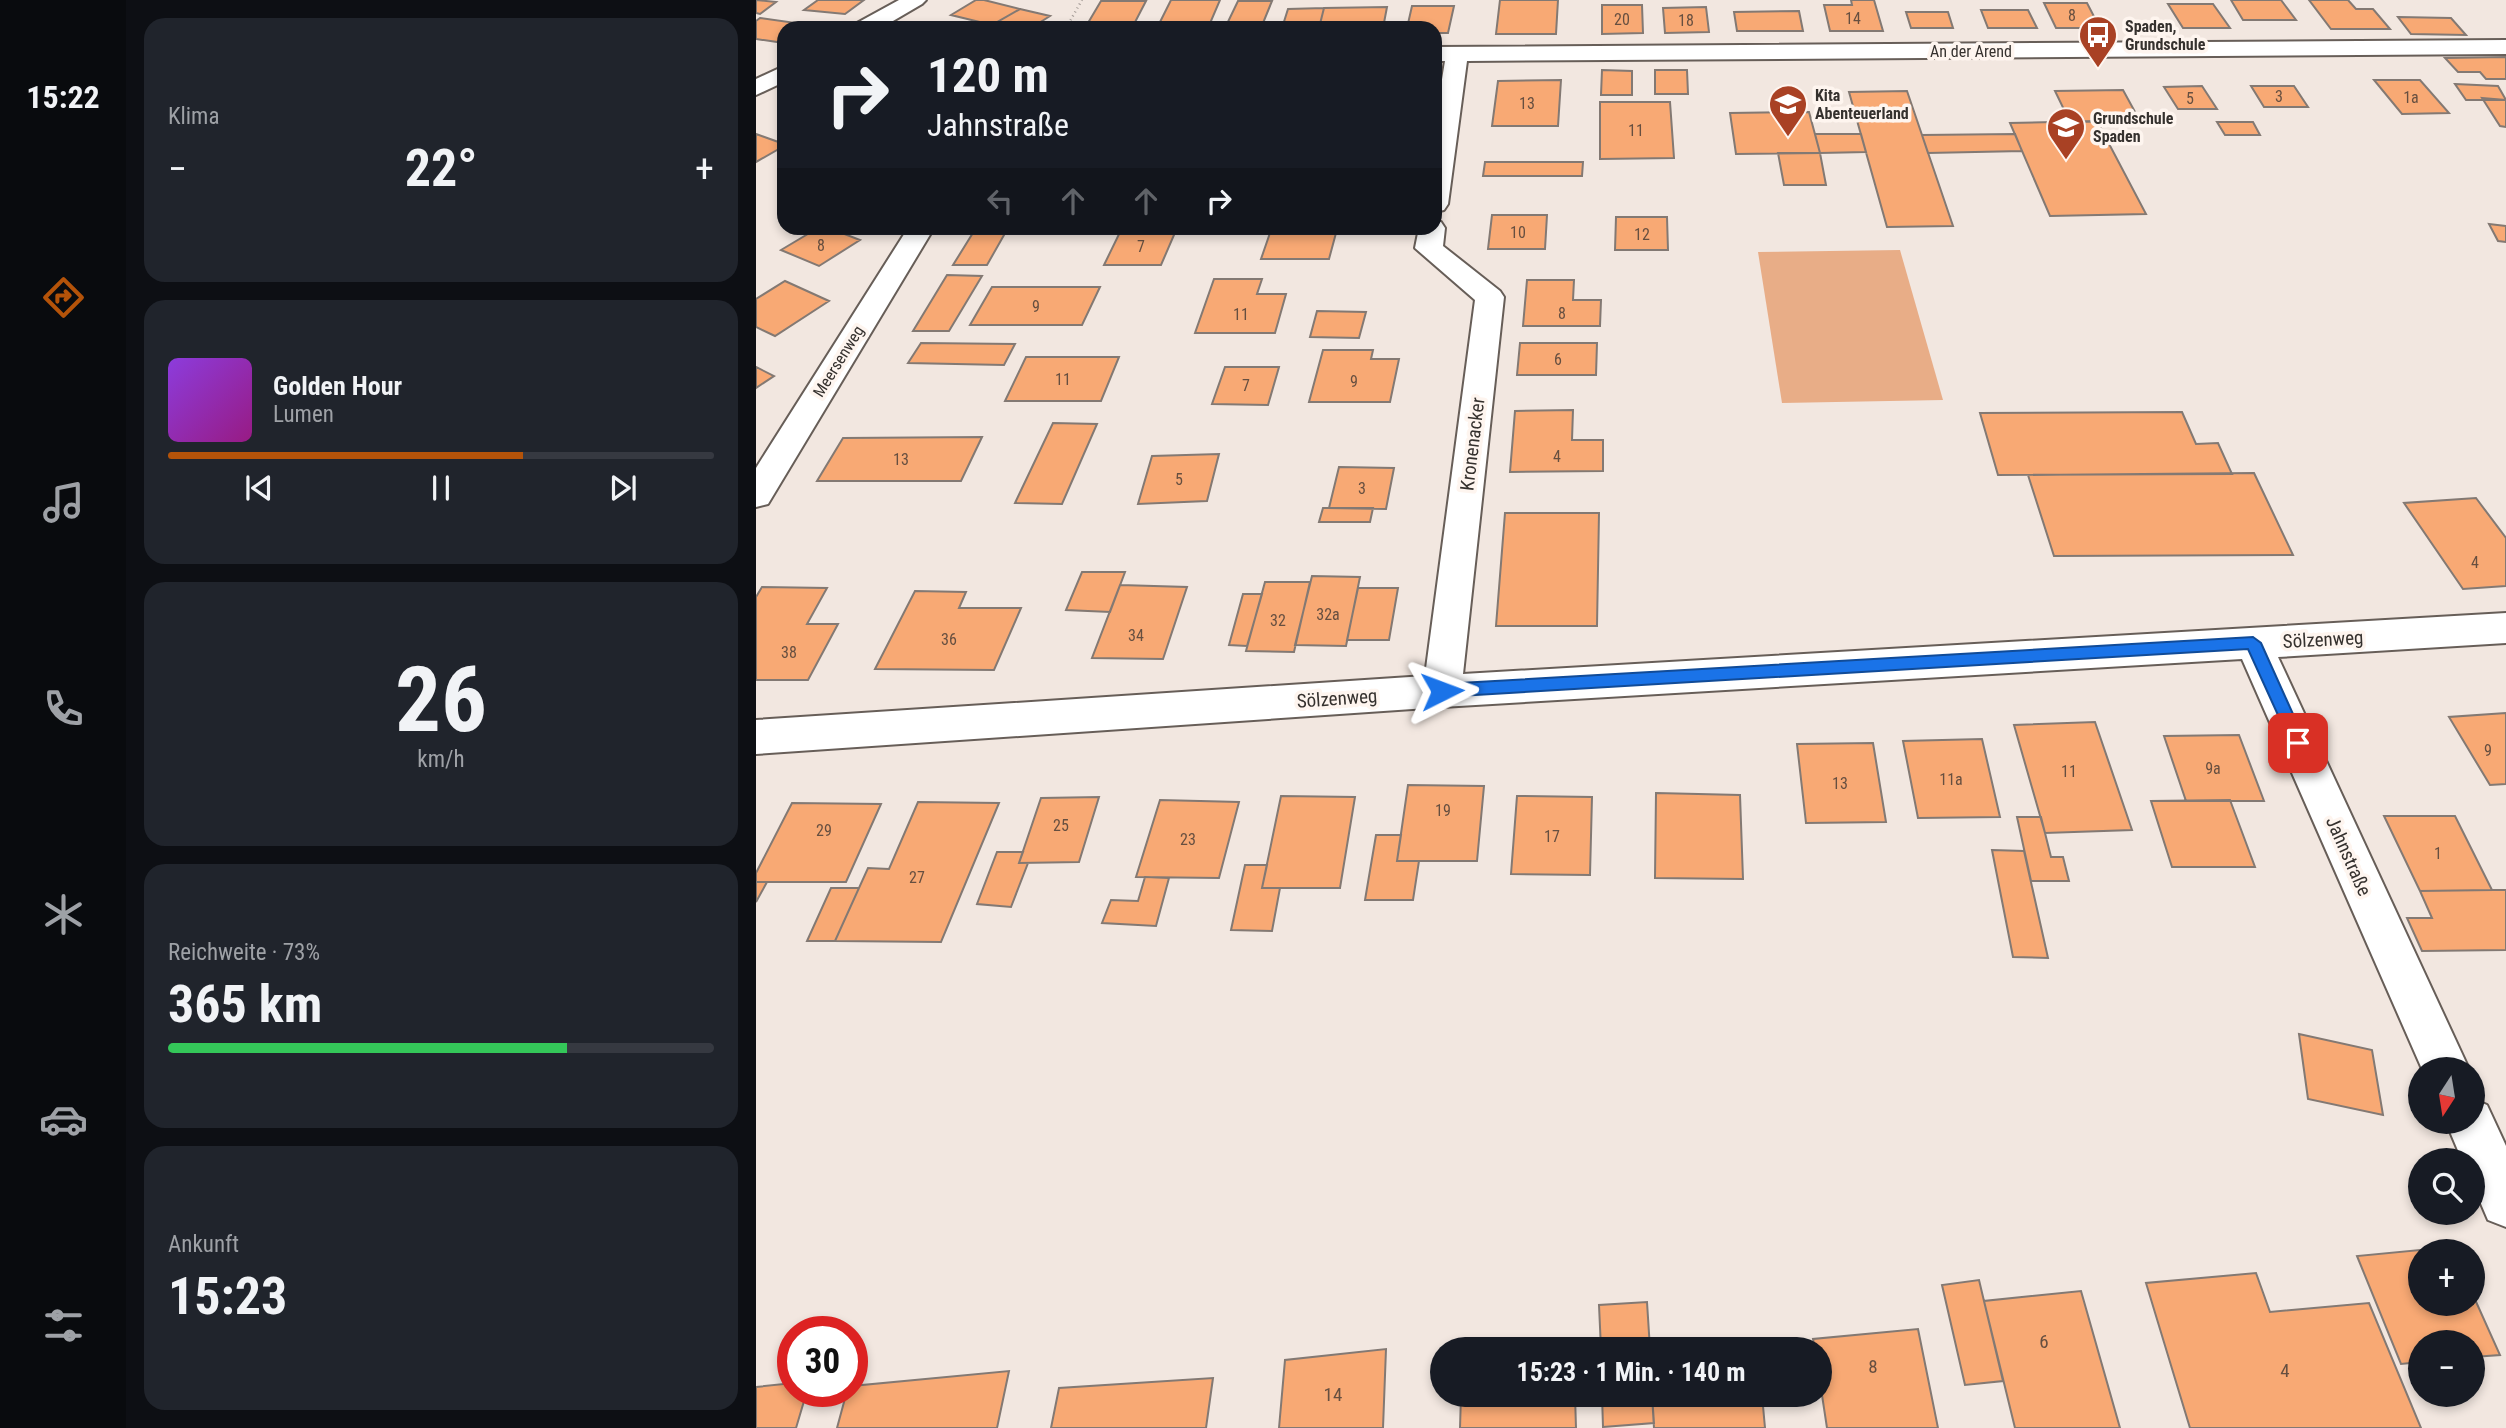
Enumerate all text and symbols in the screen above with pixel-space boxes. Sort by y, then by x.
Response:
house number: 8 [2068,6,2076,25]
house number: 14 [1845,9,1861,28]
house number: 20 [1614,10,1630,29]
house number: 18 [1678,11,1694,30]
bus stop icon: Spaden, Grundschule [2077,14,2119,69]
place label: Spaden, Grundschule [2125,17,2206,54]
street label: An der Arend [1930,42,2012,61]
text: 120 m [927,47,1049,104]
icon: right [812,49,903,140]
text: 15:22 [26,78,100,116]
school or university icon: Kita Abenteuerland [1767,83,1809,138]
place label: Kita Abenteuerland [1815,86,1909,123]
house number: 3 [2275,87,2283,106]
house number: 1a [2403,88,2419,107]
house number: 5 [2186,89,2194,108]
house number: 13 [1519,94,1535,113]
text: Klima [168,103,219,130]
text: Jahnstraße [927,106,1069,144]
school or university icon: Grundschule Spaden [2045,106,2087,161]
place label: Grundschule Spaden [2093,109,2174,146]
house number: 11 [1628,121,1644,140]
text: 22° [405,138,477,199]
text: − [168,147,187,191]
text: + [695,147,714,191]
icon: left [981,182,1019,220]
icon: ahead [1054,182,1092,220]
icon: ahead [1127,182,1165,220]
icon: right [1200,182,1238,220]
house number: 10 [1510,223,1526,242]
house number: 12 [1634,225,1650,244]
house number: 8 [817,236,825,255]
house number: 7 [1137,237,1145,256]
icon: directions [39,273,88,322]
house number: 9 [1032,297,1040,316]
house number: 8 [1558,304,1566,323]
house number: 11 [1233,305,1249,324]
street label: Meersenweg [809,322,868,400]
house number: 6 [1554,350,1562,369]
house number: 11 [1055,370,1071,389]
text: Golden Hour [273,371,402,401]
house number: 9 [1350,372,1358,391]
house number: 7 [1242,376,1250,395]
street label: Kronenacker [1455,396,1490,492]
text: Lumen [273,401,334,428]
house number: 4 [1553,447,1561,466]
house number: 13 [893,450,909,469]
icon: previous [240,469,278,507]
icon: pause [422,469,460,507]
icon: next [604,469,642,507]
house number: 5 [1175,470,1183,489]
icon: music [39,478,88,527]
house number: 3 [1358,479,1366,498]
house number: 4 [2471,553,2479,572]
house number: 32a [1316,605,1340,624]
house number: 32 [1270,611,1286,630]
house number: 34 [1128,626,1144,645]
street label: Sölzenweg [2282,626,2364,653]
house number: 36 [941,630,957,649]
house number: 38 [781,643,797,662]
text: 26 [395,647,487,753]
position arrow [1405,654,1479,728]
icon: phone [39,684,88,733]
street label: Sölzenweg [1296,684,1378,713]
pin [2268,713,2328,773]
icon: arrive [2279,724,2317,762]
house number: 9 [2484,741,2492,760]
text: km/h [417,746,465,773]
house number: 9a [2205,759,2221,778]
house number: 11 [2061,762,2077,781]
house number: 11a [1939,770,1963,789]
house number: 13 [1832,774,1848,793]
house number: 19 [1435,801,1451,820]
street label: Jahnstraße [2321,813,2376,899]
house number: 25 [1053,816,1069,835]
house number: 29 [816,821,832,840]
house number: 17 [1544,827,1560,846]
house number: 23 [1180,830,1196,849]
house number: 1 [2434,844,2442,863]
house number: 27 [909,868,925,887]
icon: climate [39,890,88,939]
text: Reichweite · 73% [168,939,320,966]
text: 365 km [168,974,322,1035]
north arrow [2408,1057,2485,1134]
map controls [2408,1057,2485,1407]
icon: car [39,1095,88,1144]
button: search [2408,1148,2485,1225]
text: Ankunft [168,1231,239,1258]
button: + [2408,1239,2485,1316]
text: 15:23 [168,1266,287,1327]
icon: filters [39,1301,88,1350]
speed limit sign: 30 [777,1316,868,1407]
house number: 6 [2039,1330,2049,1353]
button: − [2408,1330,2485,1407]
house number: 8 [1868,1355,1878,1378]
text: 15:23 · 1 Min. · 140 m [1517,1357,1745,1387]
house number: 4 [2280,1359,2290,1382]
house number: 14 [1324,1383,1342,1406]

